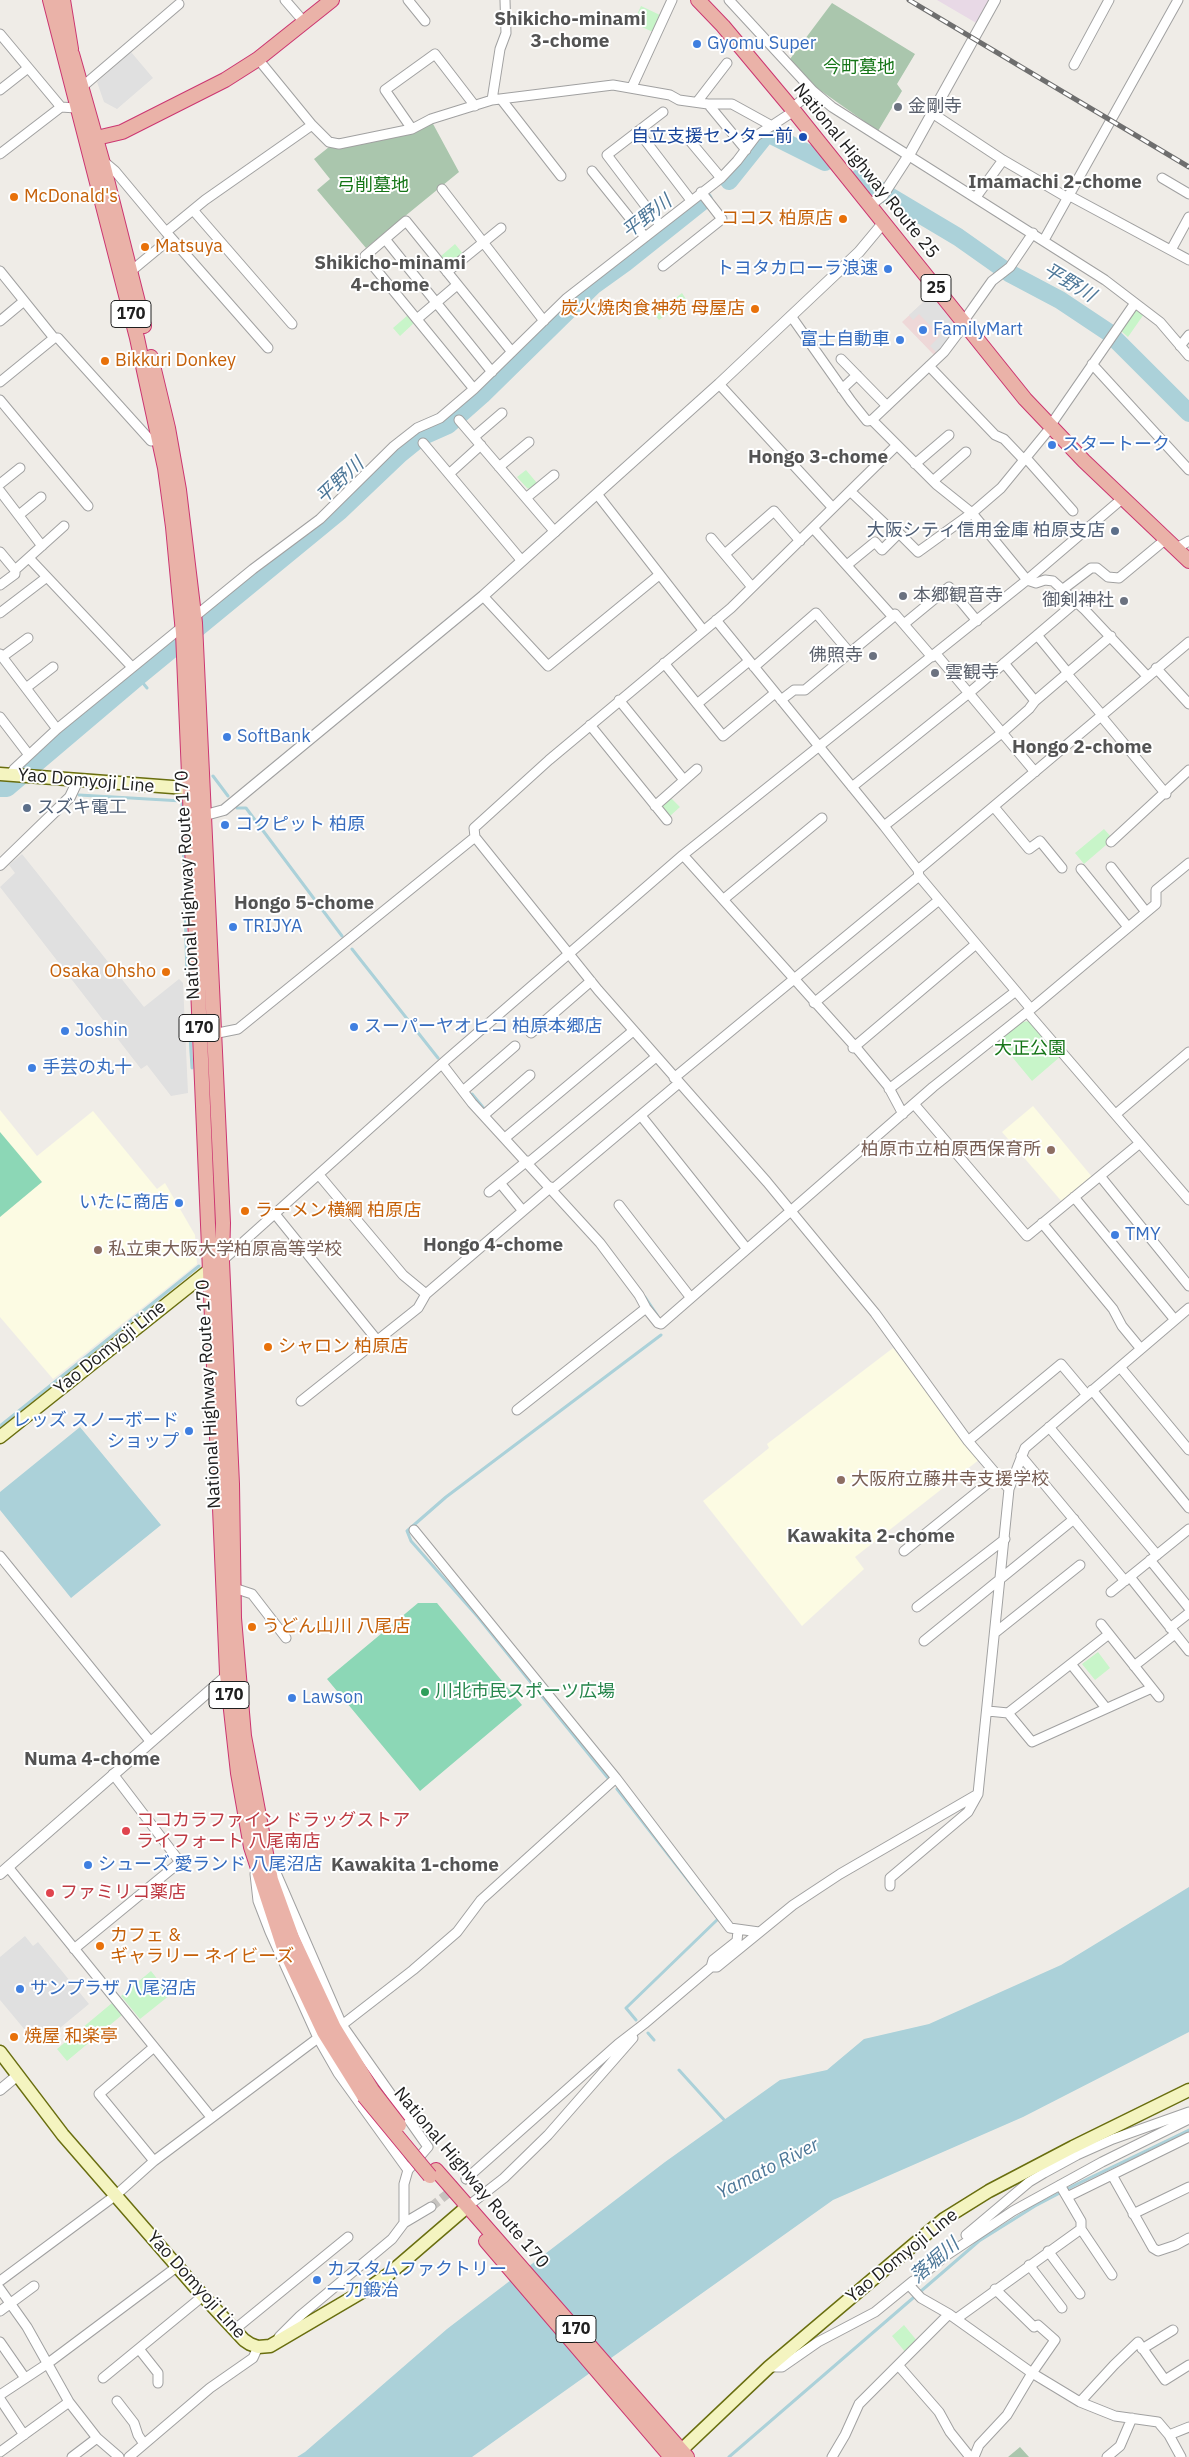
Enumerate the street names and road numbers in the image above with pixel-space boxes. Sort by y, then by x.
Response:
street label: National Highway Route 25 [789,79,943,263]
road number: 25 [921,274,951,302]
road number: 170 [111,300,151,328]
street label: Yao Domyoji Line [17,764,155,798]
street label: National Highway Route 170 [171,770,205,1000]
road number: 170 [179,1014,219,1042]
street label: National Highway Route 170 [192,1279,226,1509]
street label: Yao Domyoji Line [50,1296,170,1400]
road number: 170 [209,1682,249,1708]
street label: National Highway Route 170 [389,2083,553,2273]
street label: Yao Domyoji Line [842,2204,962,2308]
street label: Yao Domyoji Line [142,2227,250,2343]
road number: 170 [556,2316,596,2342]

